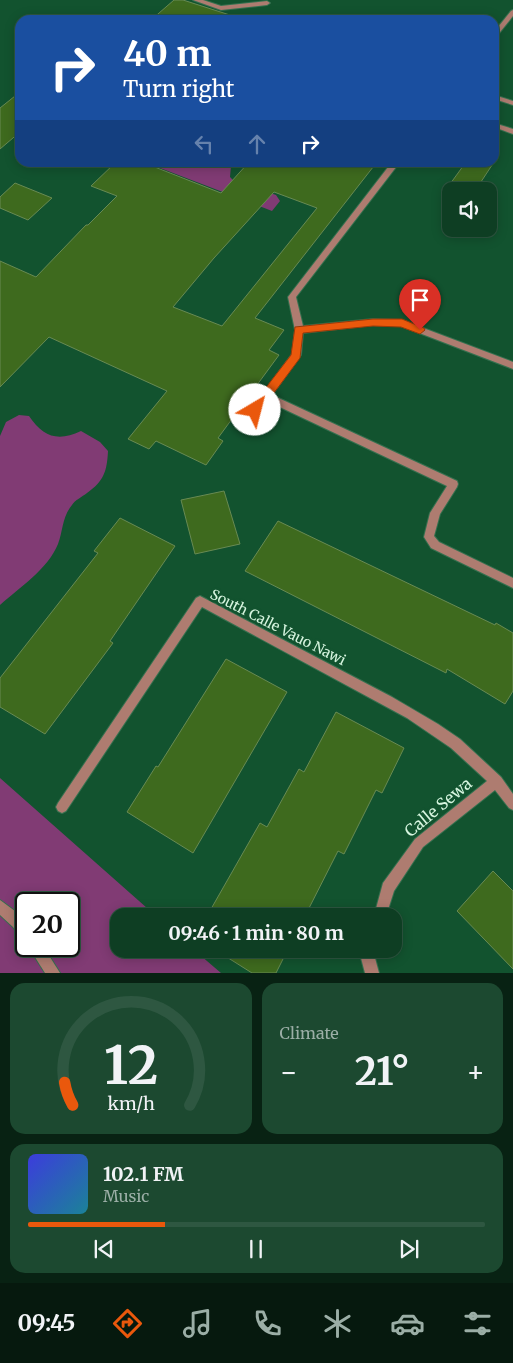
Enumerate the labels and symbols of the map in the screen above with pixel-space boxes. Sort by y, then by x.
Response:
pin [399,279,441,330]
position arrow [228,383,280,435]
street label: South Calle Vauo Nawi [207,585,349,669]
street label: Calle Sewa [400,773,476,841]
speed limit sign: 20 [15,892,80,957]

